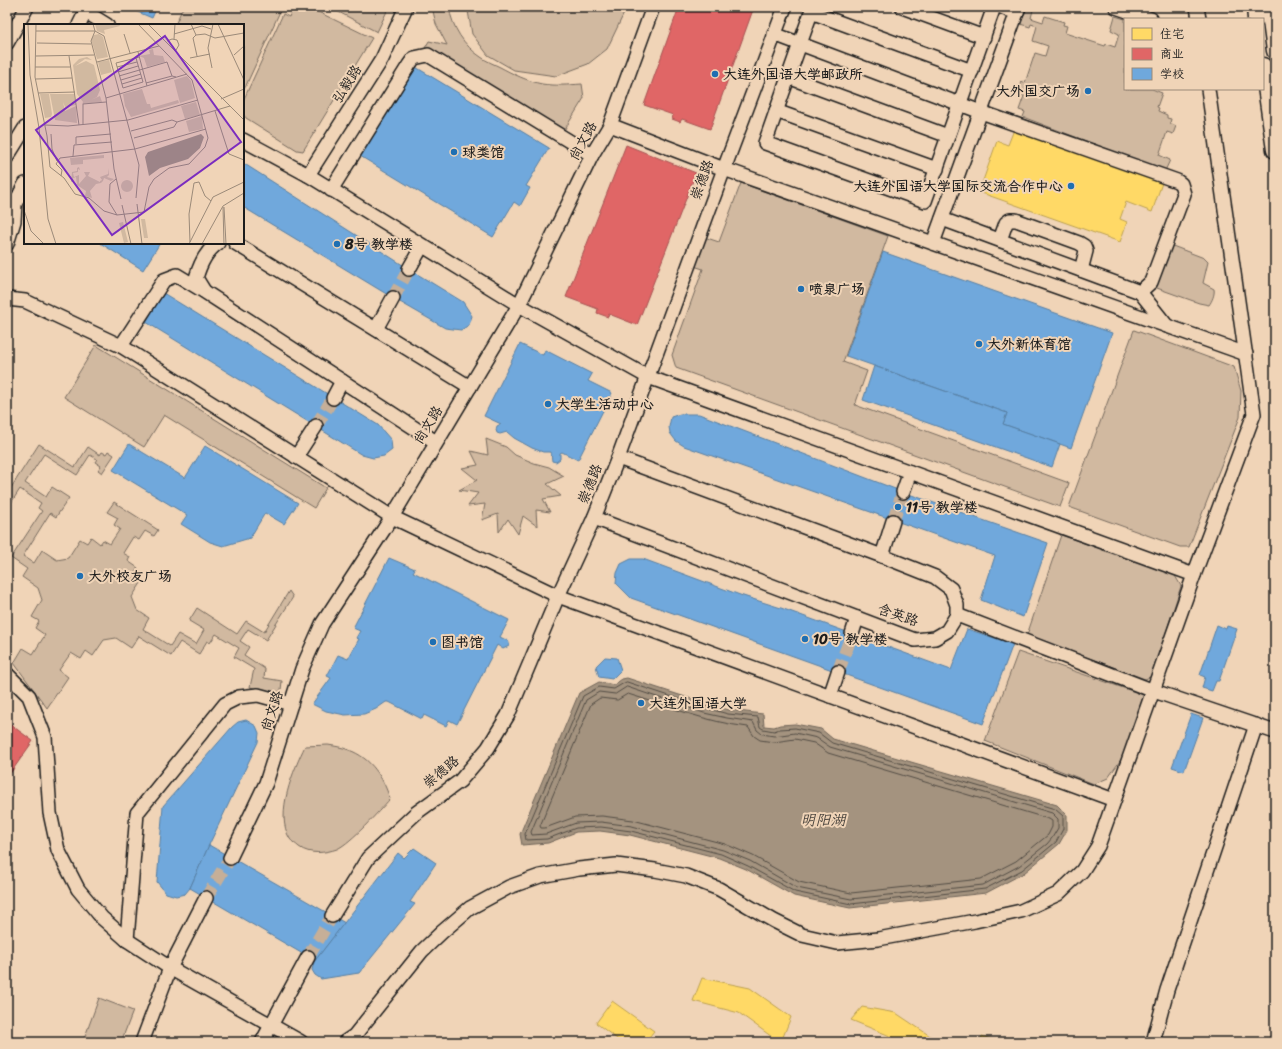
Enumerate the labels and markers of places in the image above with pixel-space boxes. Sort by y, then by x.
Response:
place label: 大连外国语大学邮政所 [723,62,863,87]
marker: 大连外国语大学邮政所 [710,69,720,79]
place label: 大外国交广场 [996,79,1080,104]
marker: 大外国交广场 [1083,86,1093,96]
place label: 球类馆 [462,140,504,165]
marker: 球类馆 [449,147,459,157]
place label: 大连外国语大学国际交流合作中心 [853,174,1063,199]
marker: 大连外国语大学国际交流合作中心 [1066,181,1076,191]
place label: 8号 教学楼 [344,232,413,257]
marker: 8号 教学楼 [332,239,342,249]
place label: 喷泉广场 [809,277,865,302]
marker: 喷泉广场 [796,284,806,294]
place label: 大外新体育馆 [987,332,1071,357]
marker: 大外新体育馆 [974,339,984,349]
place label: 大学生活动中心 [556,392,654,417]
marker: 大学生活动中心 [543,399,553,409]
place label: 11号 教学楼 [906,495,978,520]
marker: 11号 教学楼 [893,502,903,512]
place label: 大外校友广场 [88,564,172,589]
marker: 大外校友广场 [75,571,85,581]
place label: 10号 教学楼 [813,627,888,652]
place label: 图书馆 [441,630,483,655]
marker: 10号 教学楼 [800,634,810,644]
marker: 图书馆 [428,637,438,647]
place label: 大连外国语大学 [649,691,747,716]
marker: 大连外国语大学 [636,698,646,708]

